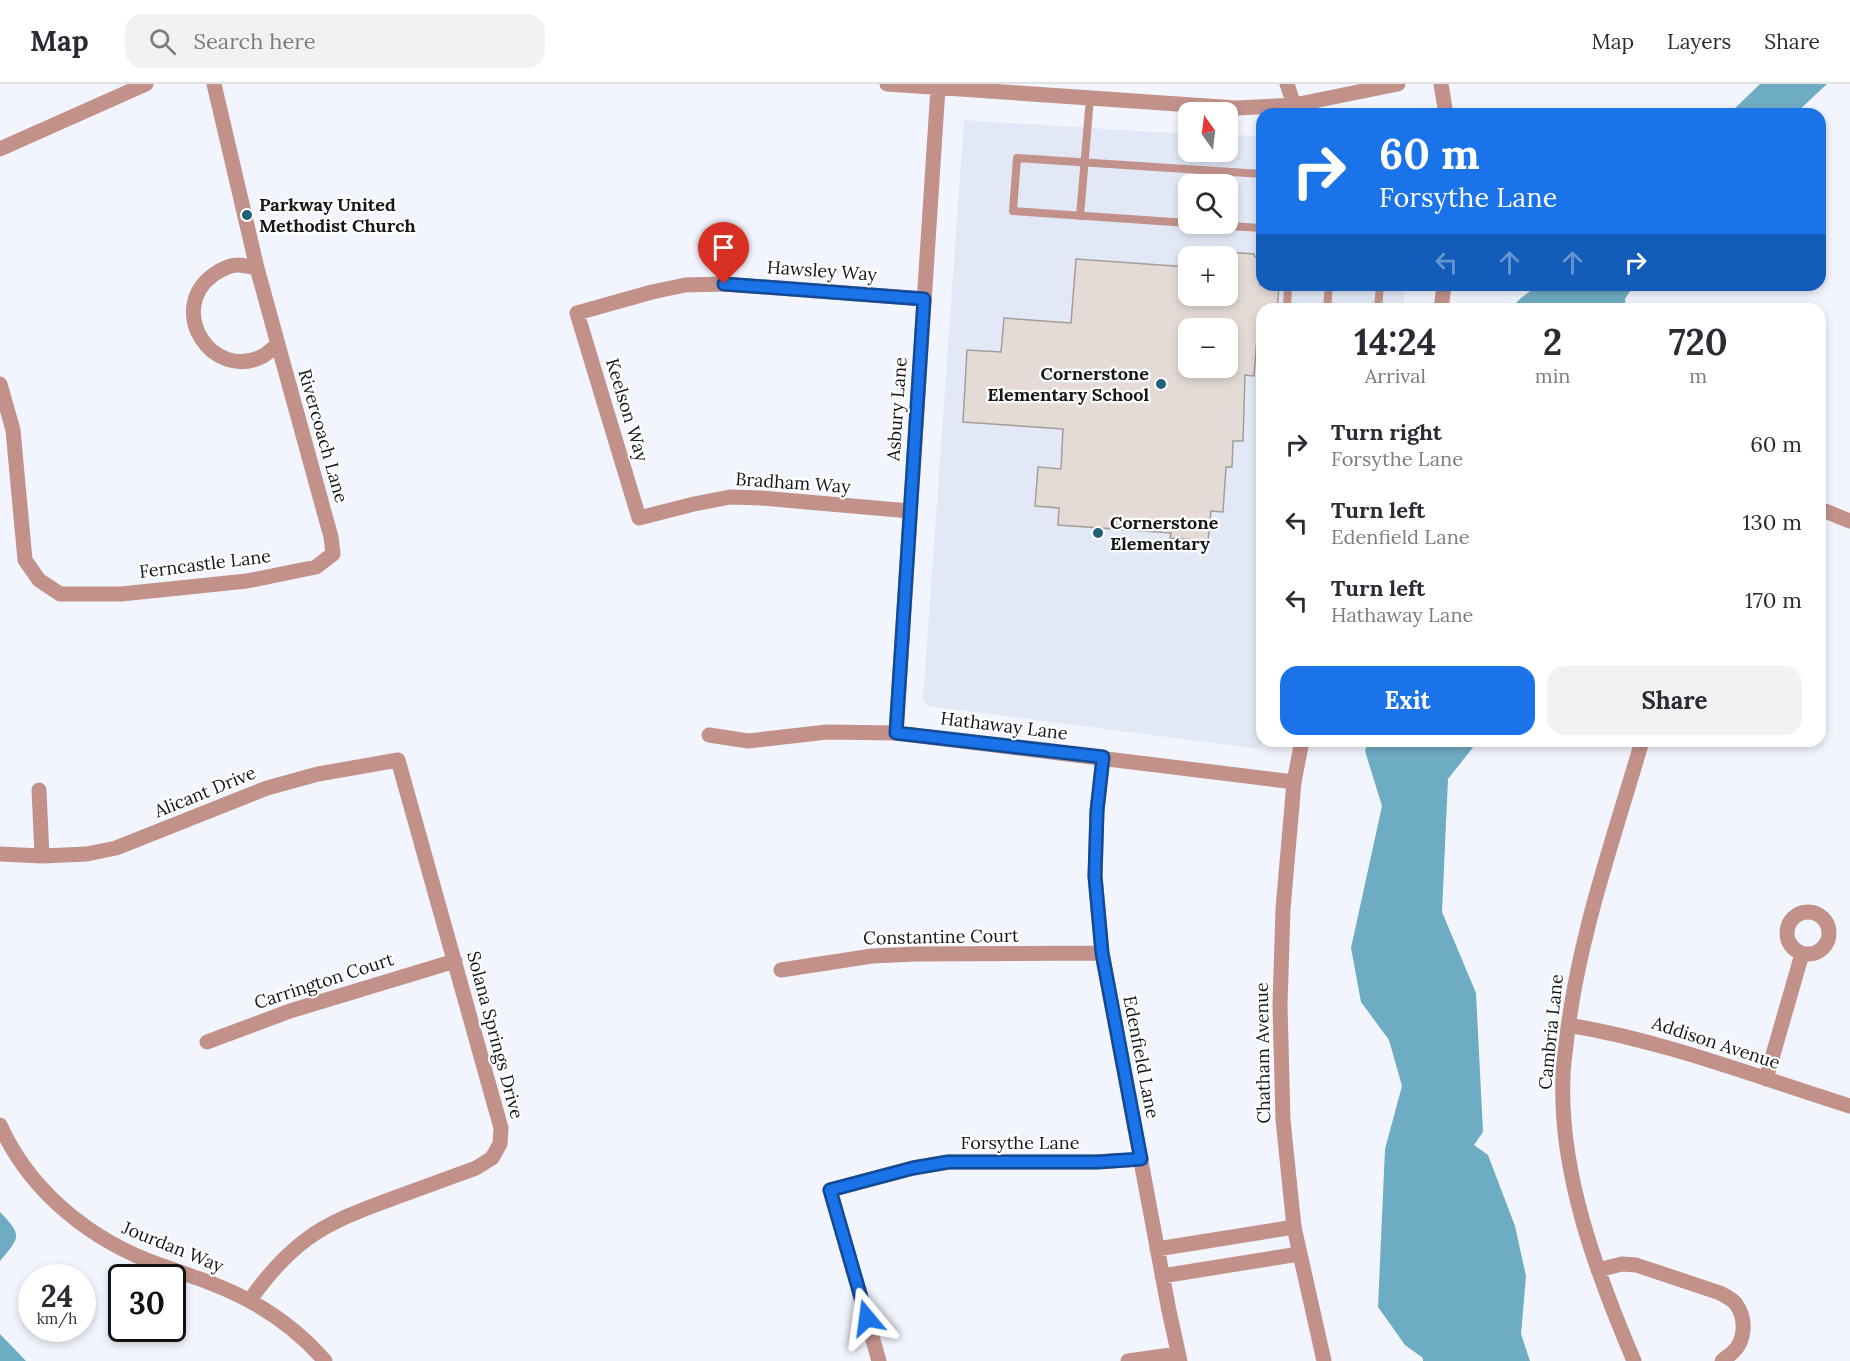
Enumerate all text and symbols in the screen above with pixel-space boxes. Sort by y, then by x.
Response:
search box [125,14,545,68]
text: Map [30,23,89,59]
icon: search [146,25,179,58]
text: Search here [194,27,316,55]
text: Map [1591,28,1634,55]
text: Layers [1667,28,1731,55]
text: Share [1764,28,1820,55]
north arrow [1178,102,1238,162]
map controls [1178,102,1238,378]
text: 60 m [1379,127,1480,181]
icon: right [1280,132,1358,210]
button: search [1178,174,1238,234]
text: Forsythe Lane [1379,180,1557,214]
place label: Parkway United Methodist Church [259,193,416,237]
marker: Parkway United Methodist Church [240,208,254,222]
pin [698,222,749,284]
icon: arrive [707,231,740,264]
button: + [1178,246,1238,306]
icon: left [1430,246,1463,279]
icon: ahead [1493,246,1526,279]
icon: ahead [1556,246,1589,279]
icon: right [1619,246,1652,279]
street label: Hawsley Way [766,255,878,286]
button: − [1178,318,1238,378]
text: 14:24 [1354,319,1437,365]
text: 2 [1543,319,1562,365]
text: 720 [1669,319,1728,365]
street label: Keelson Way [601,355,654,465]
street label: Asbury Lane [881,356,912,463]
place label: Cornerstone Elementary School [987,362,1149,406]
text: Arrival [1365,363,1426,388]
text: min [1535,363,1570,388]
text: m [1689,363,1707,388]
street label: Rivercoach Lane [293,366,354,506]
marker: Cornerstone Elementary School [1154,377,1168,391]
text: Turn right [1331,418,1442,446]
icon: right [1280,428,1313,461]
text: 60 m [1750,430,1802,458]
text: Forsythe Lane [1331,446,1463,471]
street label: Bradham Way [735,467,852,498]
text: Turn left [1331,496,1425,524]
icon: left [1280,506,1313,539]
text: 130 m [1743,508,1802,536]
place label: Cornerstone Elementary [1110,511,1219,555]
text: Edenfield Lane [1331,524,1470,549]
marker: Cornerstone Elementary [1091,526,1105,540]
street label: Ferncastle Lane [138,544,272,583]
text: Turn left [1331,574,1425,602]
icon: left [1280,584,1313,617]
text: 170 m [1745,586,1802,614]
text: Hathaway Lane [1331,602,1473,627]
button: Exit [1280,666,1535,735]
button: Share [1547,666,1802,735]
street label: Hathaway Lane [939,706,1069,745]
street label: Alicant Drive [150,761,259,823]
street label: Constantine Court [863,924,1019,949]
street label: Carrington Court [251,947,397,1014]
street label: Solana Springs Drive [462,949,529,1121]
street label: Cambria Lane [1533,973,1568,1091]
street label: Chatham Avenue [1250,982,1275,1124]
street label: Edenfield Lane [1118,993,1165,1121]
street label: Addison Avenue [1648,1011,1783,1074]
street label: Forsythe Lane [961,1131,1080,1154]
street label: Jourdan Way [118,1215,228,1277]
speed limit sign: 30 [108,1264,186,1342]
text: 24 [41,1277,73,1315]
position arrow [835,1286,899,1350]
text: km/h [37,1309,77,1328]

